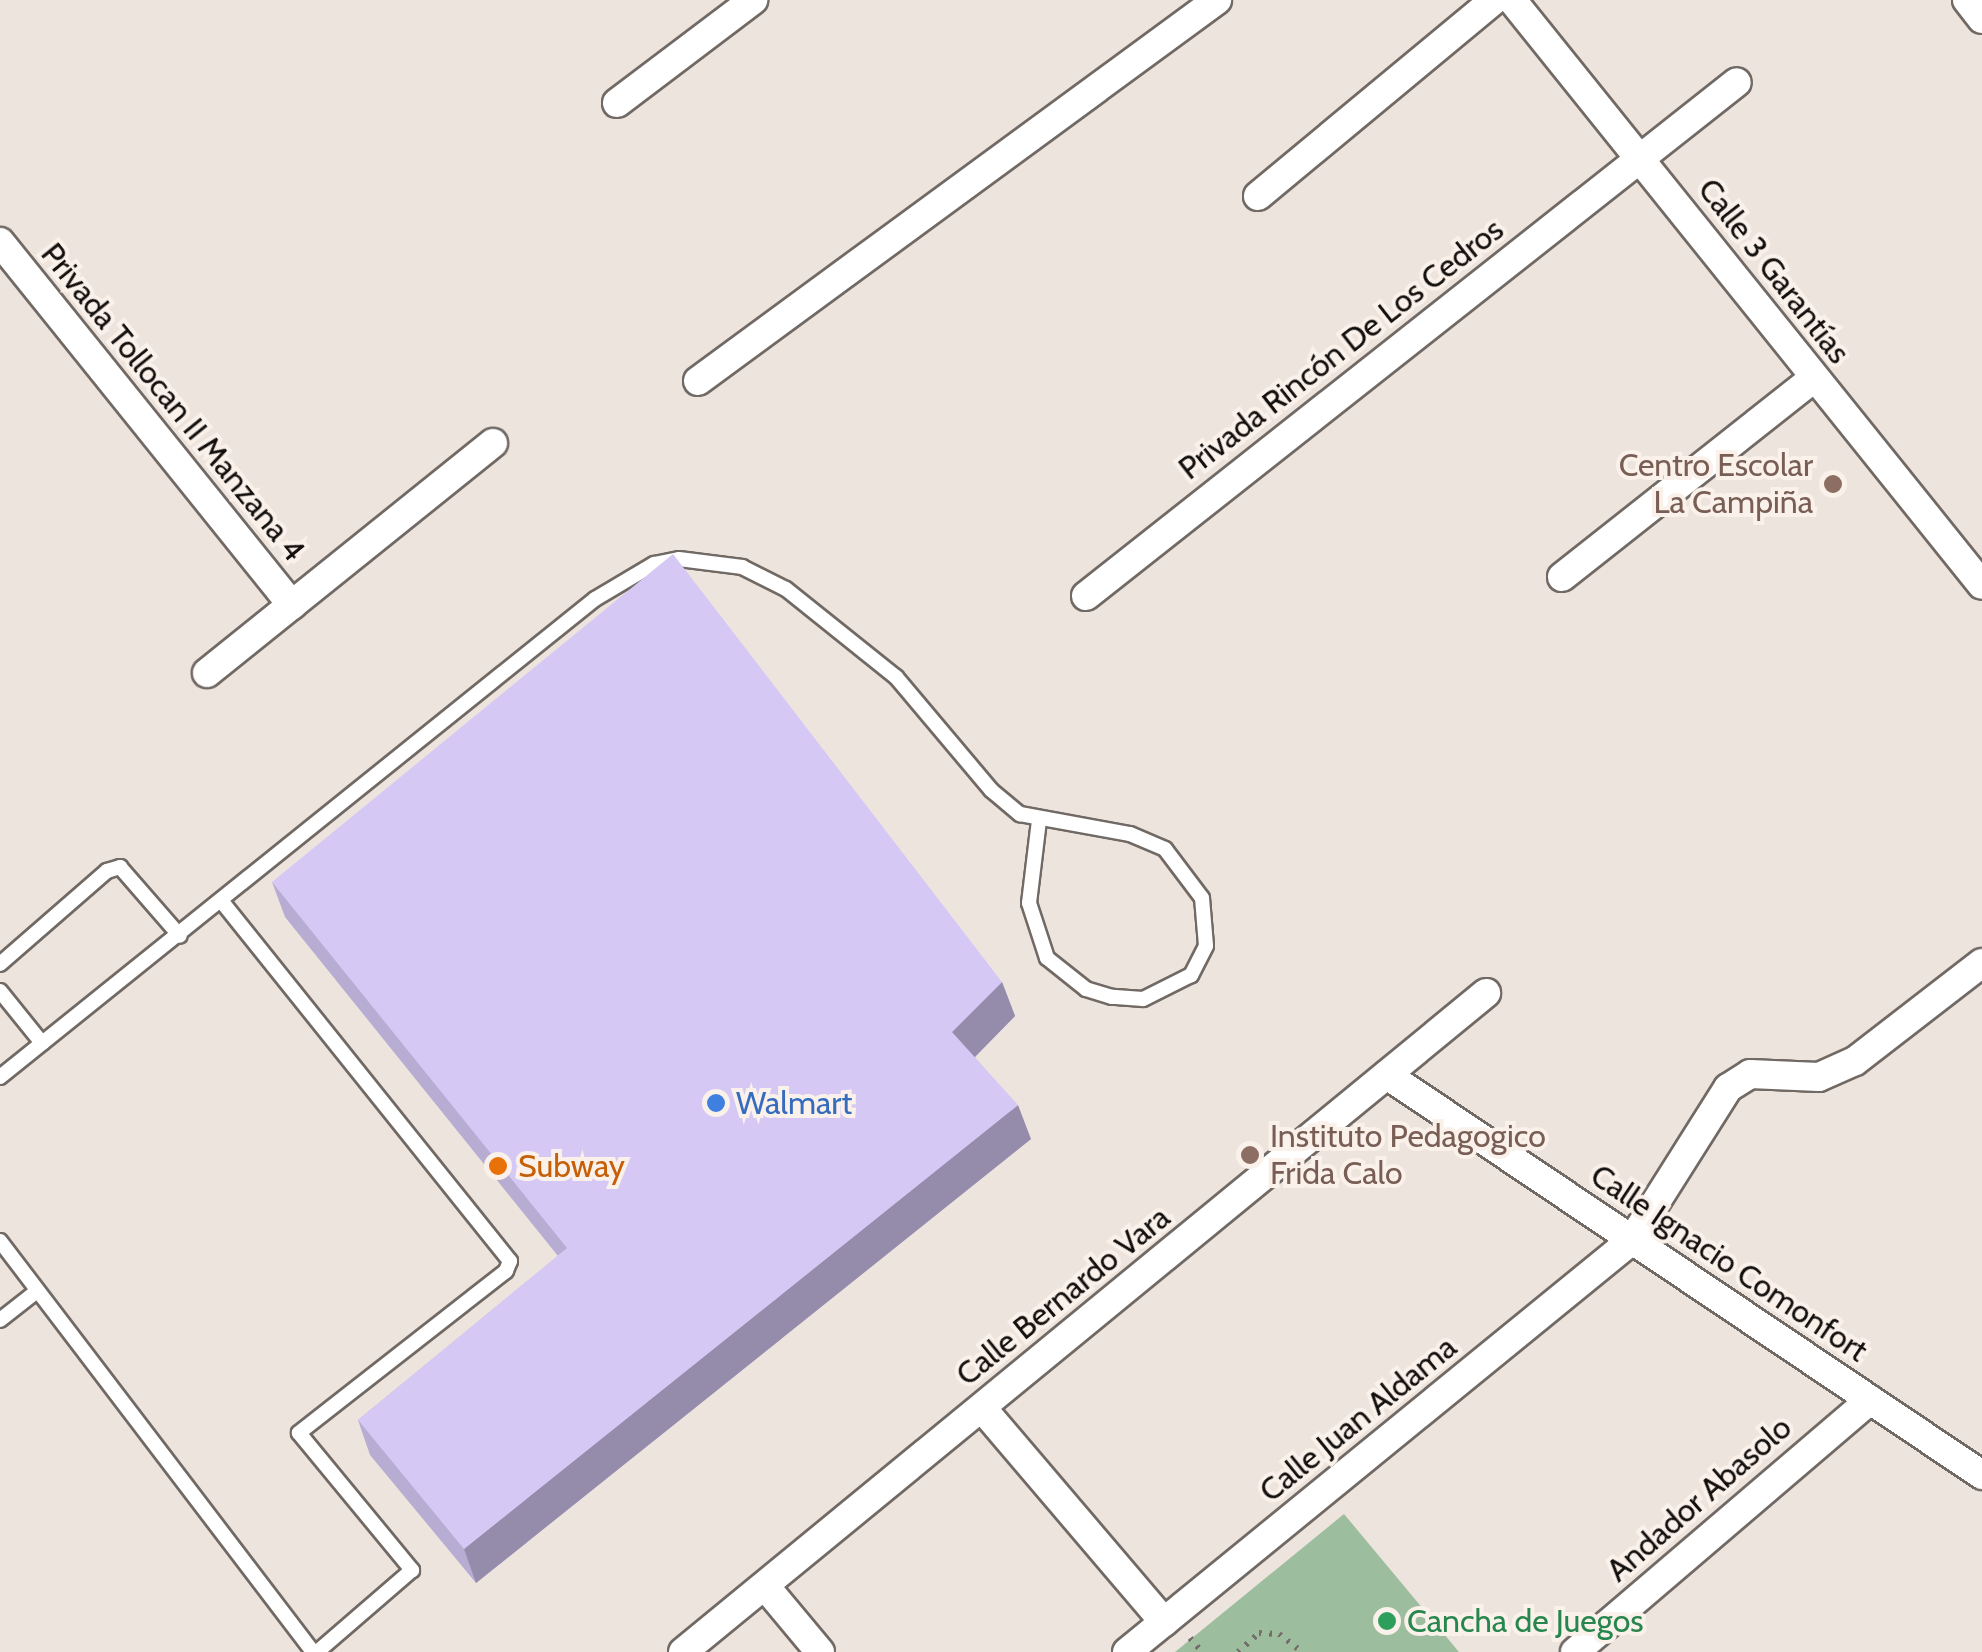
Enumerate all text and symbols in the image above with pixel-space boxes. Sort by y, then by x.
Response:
street label: Calle 3 Garantías [1690,171,1858,371]
street label: Privada Rincón De Los Cedros [1171,210,1511,488]
street label: Privada Tollocan II Manzana 4 [33,235,313,569]
place label: Centro Escolar La Campiña [1619,447,1813,522]
marker: Centro Escolar La Campiña [1822,473,1844,495]
place label: Walmart [736,1084,852,1122]
marker: Walmart [705,1092,727,1114]
place label: Instituto Pedagogico Frida Calo [1270,1118,1546,1193]
marker: Instituto Pedagogico Frida Calo [1239,1144,1261,1166]
place label: Subway [518,1147,625,1185]
marker: Subway [487,1155,509,1177]
street label: Calle Ignacio Comonfort [1583,1156,1875,1370]
street label: Calle Bernardo Vara [949,1198,1177,1394]
street label: Calle Juan Aldama [1252,1328,1464,1510]
street label: Andador Abasolo [1599,1408,1799,1590]
place label: Cancha de Juegos [1407,1602,1643,1640]
marker: Cancha de Juegos [1376,1610,1398,1632]

